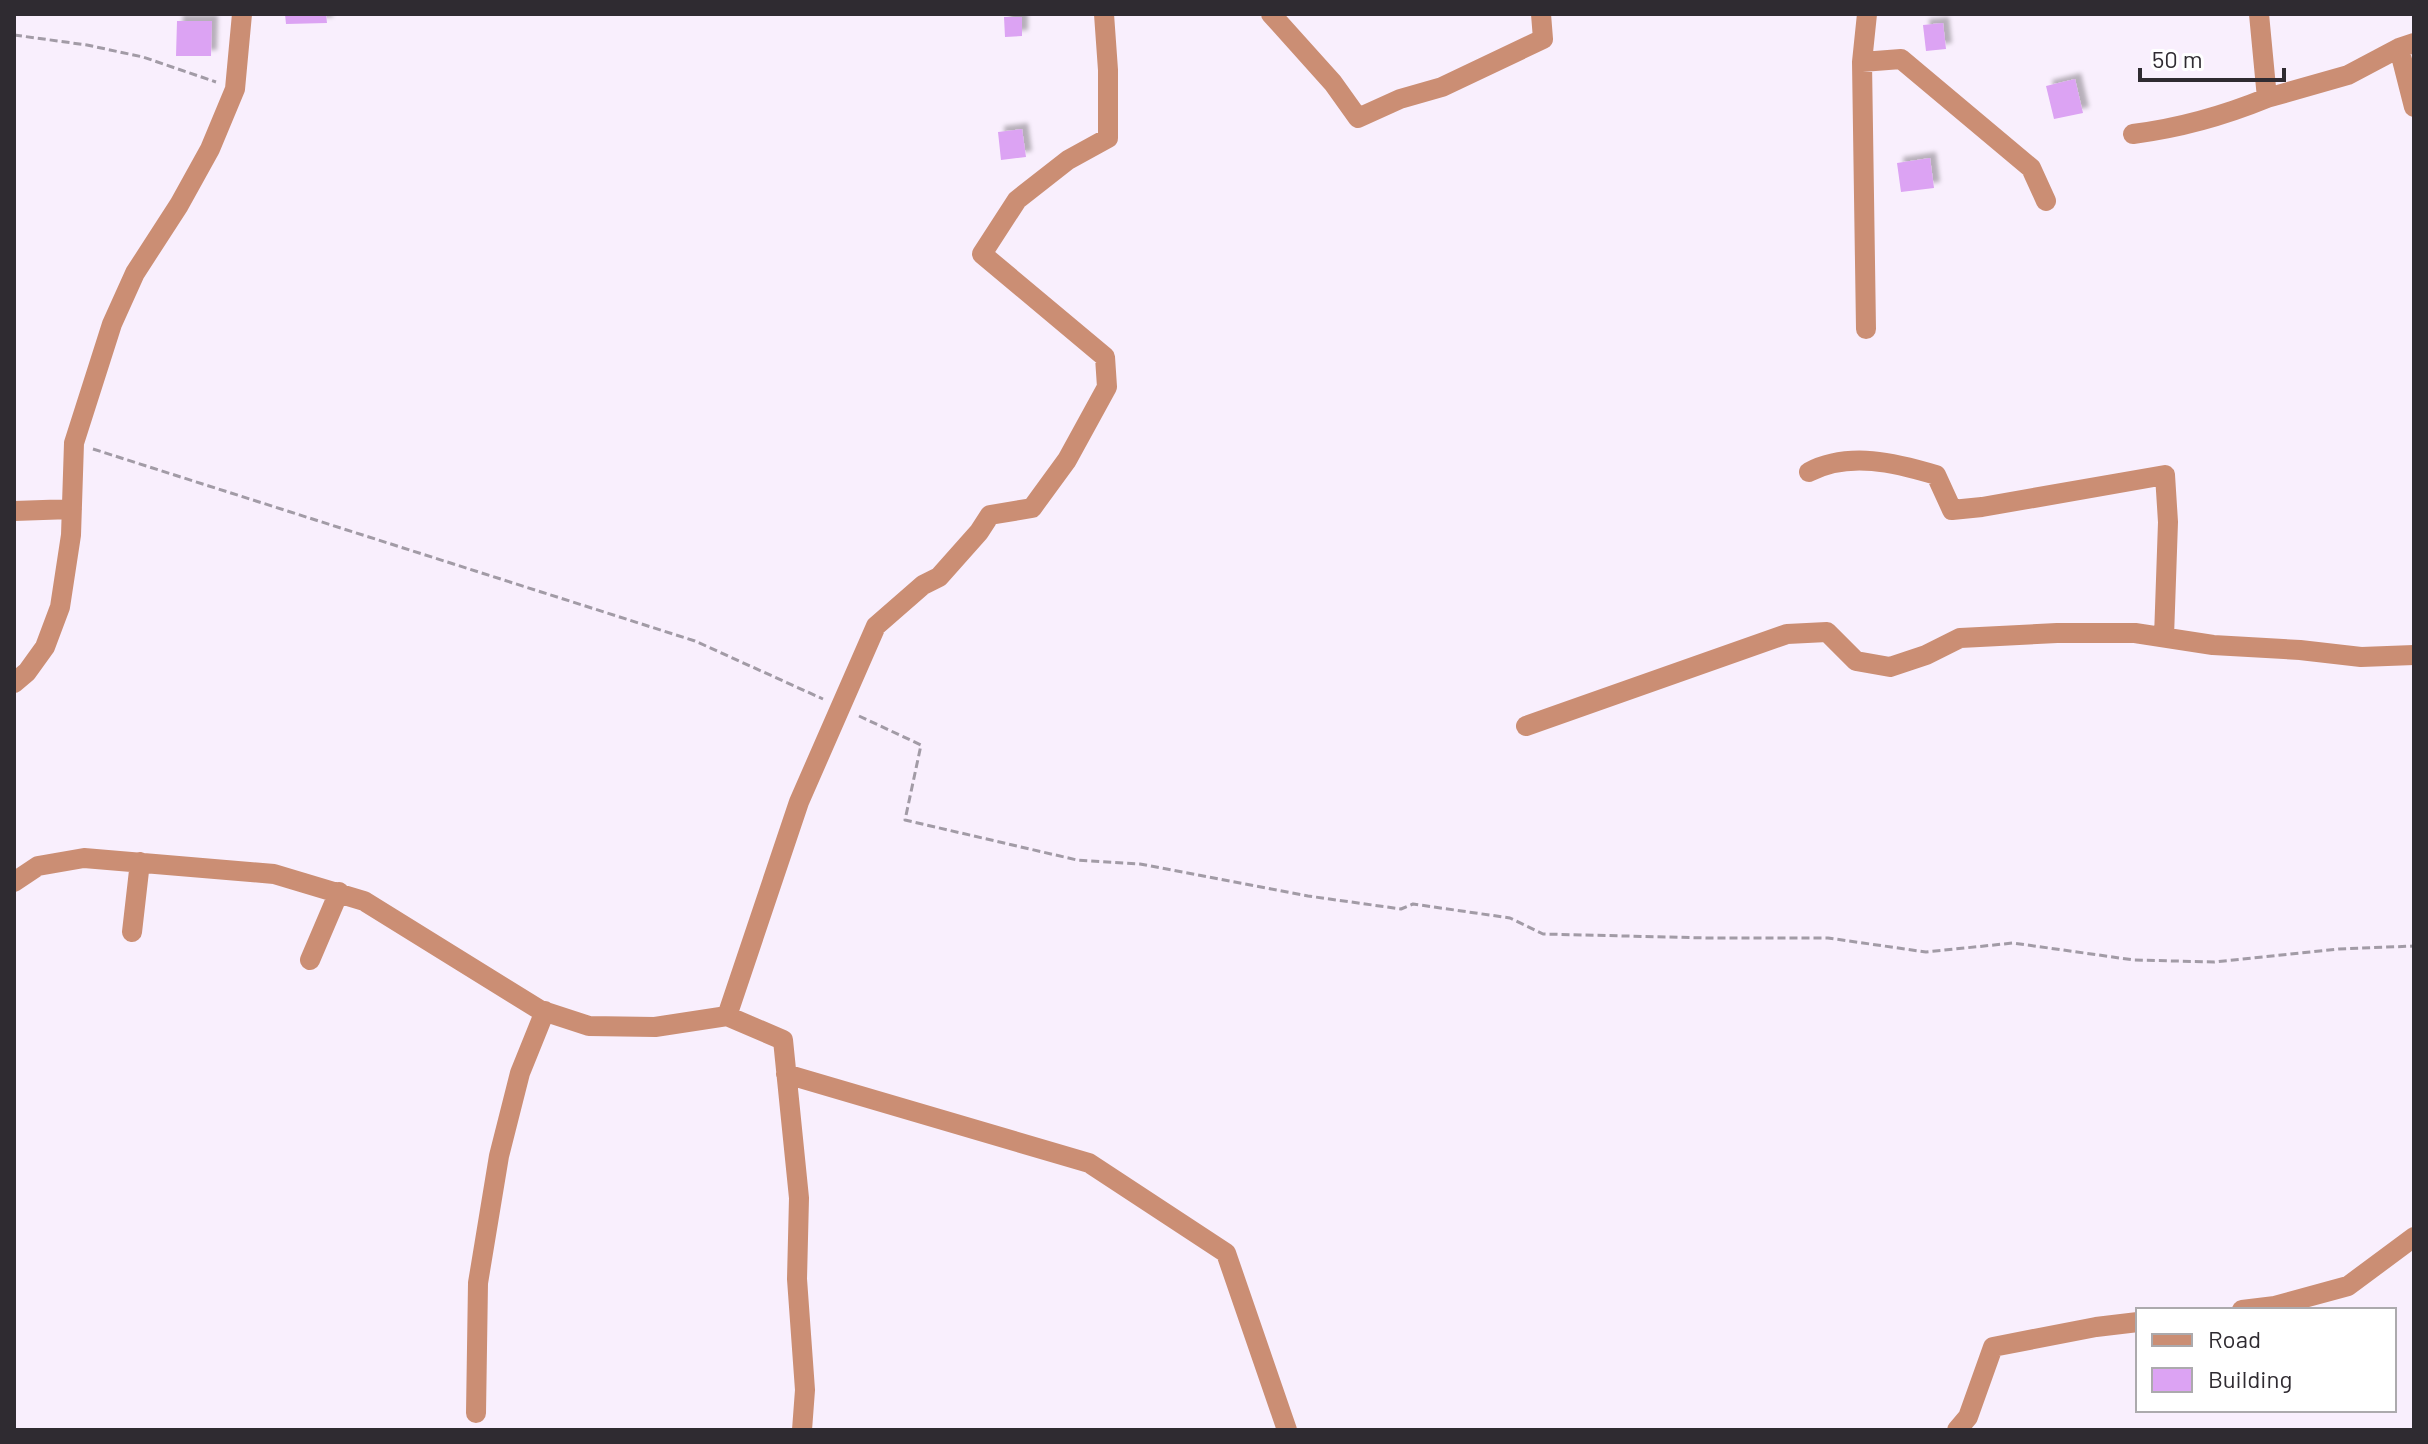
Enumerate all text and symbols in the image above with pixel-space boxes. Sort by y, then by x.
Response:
scale bar [2140,32,2284,82]
text: 50 m [2152,44,2203,73]
legend [2136,1308,2396,1412]
text: Road [2208,1324,2261,1353]
text: Building [2208,1364,2292,1393]

